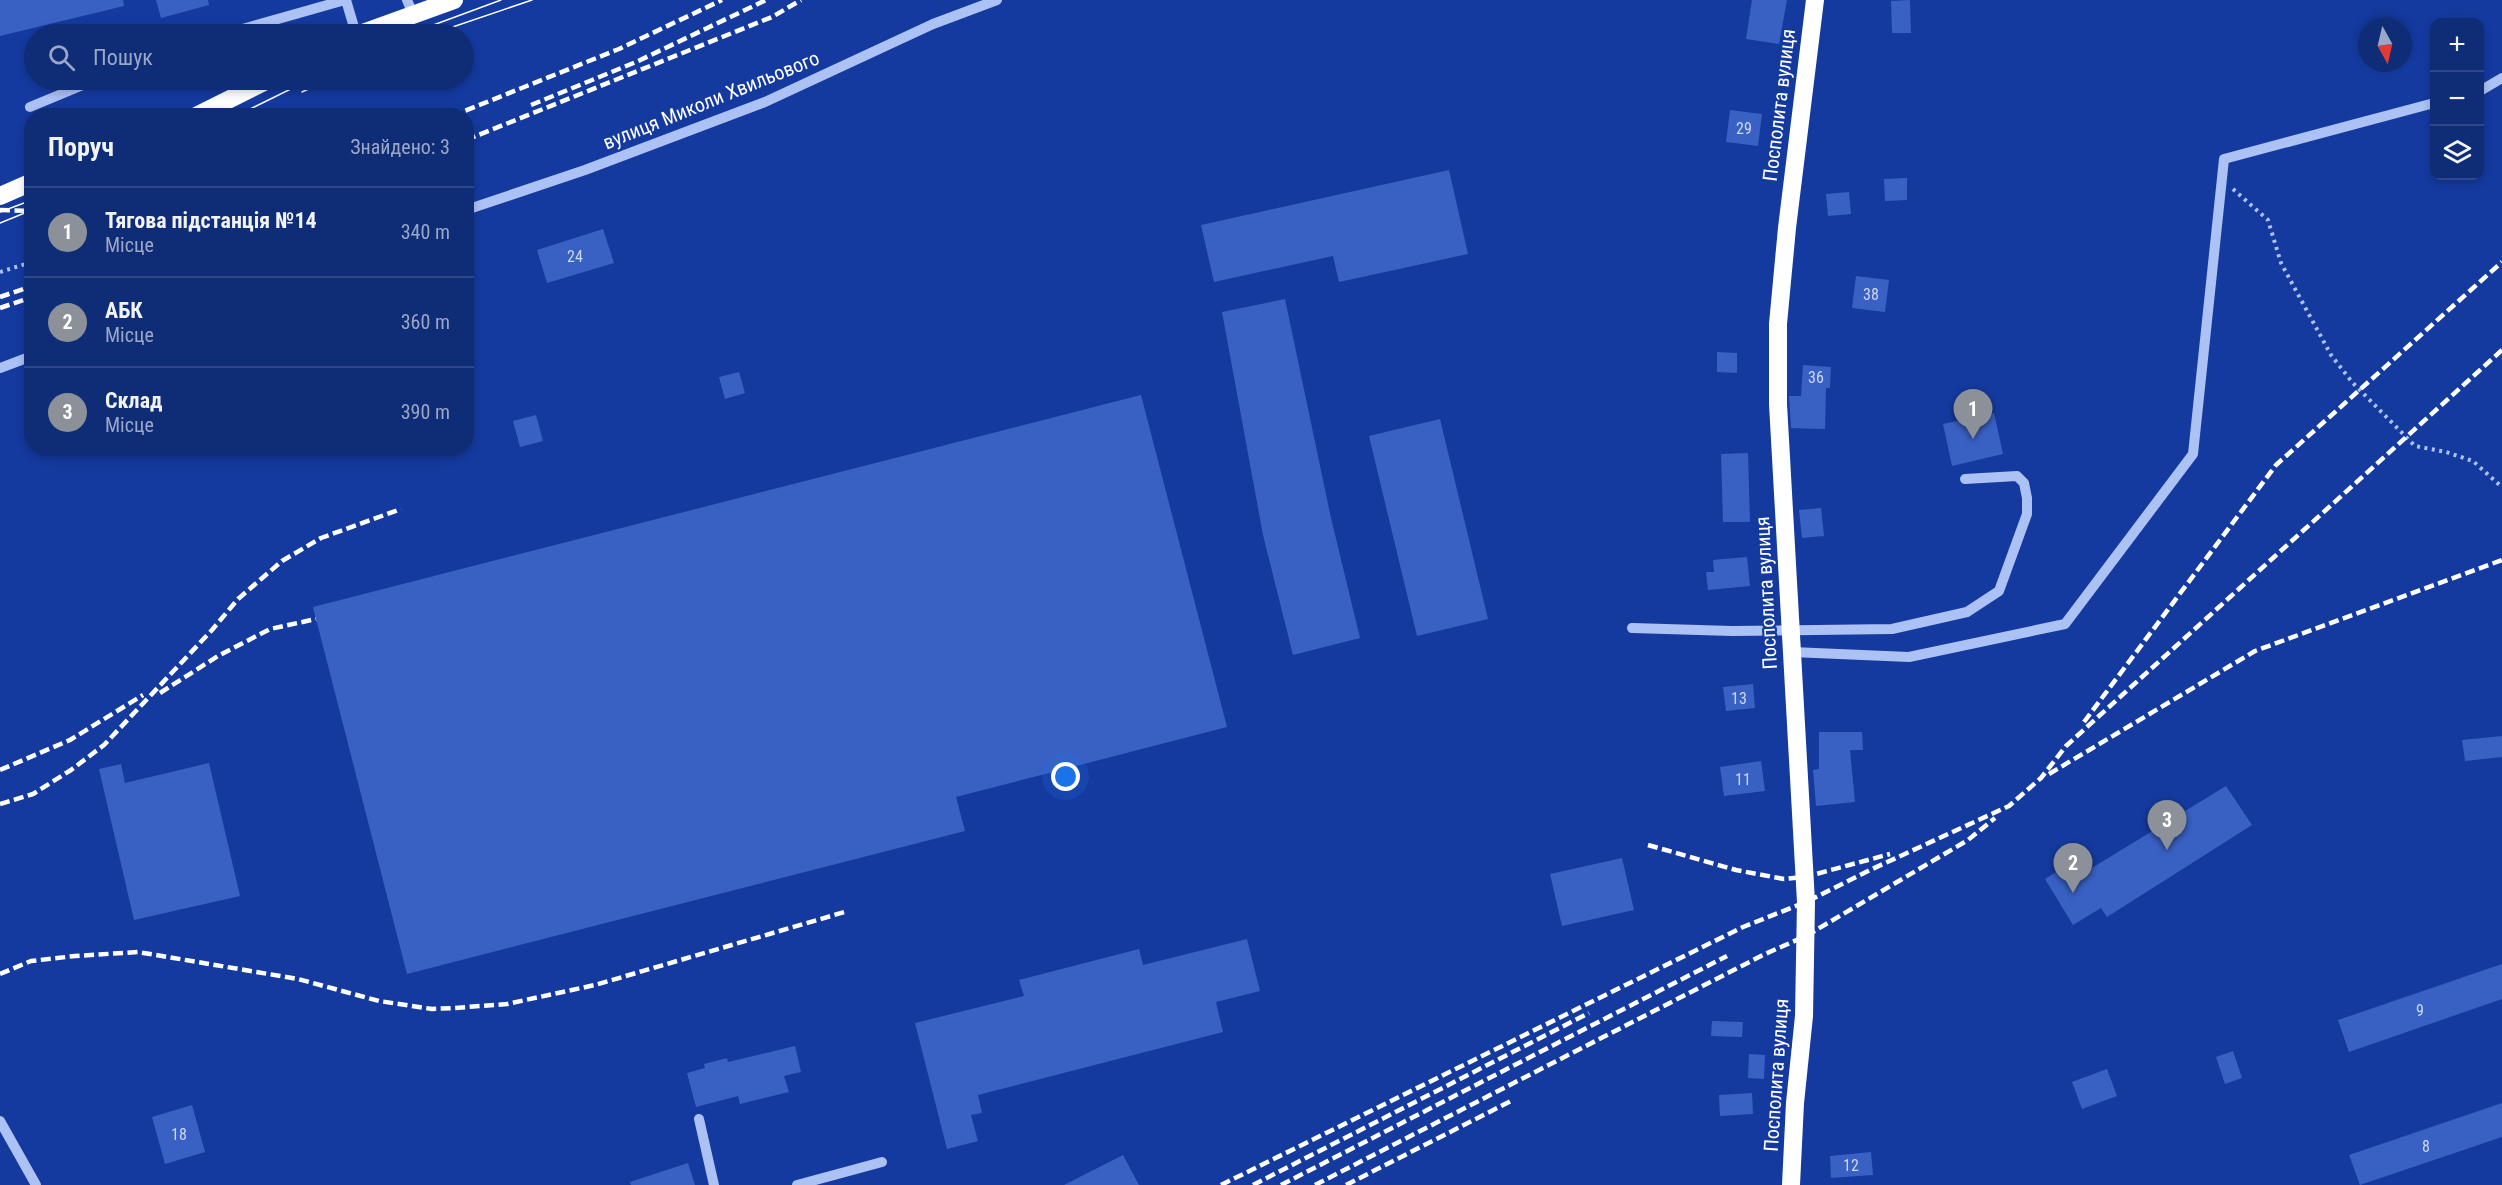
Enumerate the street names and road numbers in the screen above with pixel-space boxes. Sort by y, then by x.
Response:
street label: Посполита вулиця [1758,28,1800,182]
street label: вулиця Миколи Хвильового [599,46,823,154]
street label: Посполита вулиця [1750,516,1782,670]
street label: Посполита вулиця [1759,998,1793,1152]

